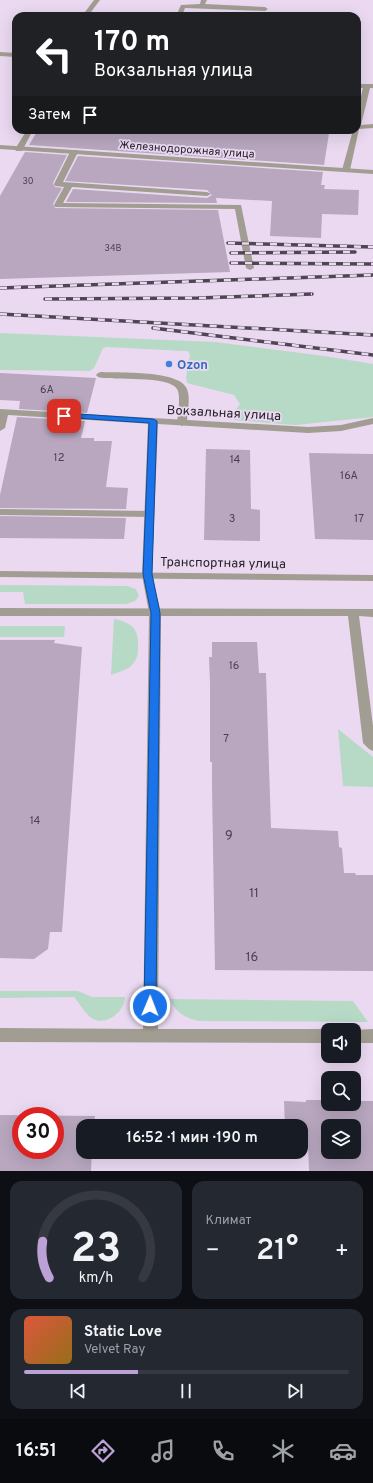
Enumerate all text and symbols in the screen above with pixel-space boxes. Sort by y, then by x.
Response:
text: 170 m [94,25,170,61]
icon: left [28,28,80,80]
text: Вокзальная улица [94,60,253,83]
icon: arrive [79,104,101,126]
text: Затем [28,106,71,125]
street label: Железнодорожная улица [119,138,255,162]
house number: 30 [22,176,34,187]
house number: 34В [105,243,122,254]
place label: Ozon [177,358,208,374]
marker: Ozon [164,359,174,369]
house number: 6А [40,383,54,397]
pin [47,399,81,433]
street label: Вокзальная улица [166,403,282,425]
icon: arrive [53,405,75,427]
house number: 12 [54,451,64,465]
house number: 14 [230,453,241,467]
house number: 16А [340,469,358,483]
house number: 3 [229,512,235,526]
house number: 17 [354,512,364,526]
street label: Транспортная улица [160,555,286,573]
house number: 16 [229,659,239,673]
house number: 7 [223,732,229,746]
house number: 14 [30,814,41,828]
house number: 9 [225,828,233,844]
house number: 11 [249,886,259,902]
house number: 16 [246,950,258,966]
position arrow [129,985,171,1027]
map controls [321,1023,361,1159]
button: sound [321,1023,361,1063]
button: search [321,1071,361,1111]
speed limit sign: 30 [12,1107,64,1159]
button: layers [321,1119,361,1159]
text: 16:52 · 1 мин · 190 m [126,1129,258,1148]
text: Климат [206,1213,251,1229]
text: 23 [71,1224,121,1277]
text: 21° [256,1233,299,1270]
text: − [206,1238,220,1265]
text: + [335,1238,349,1265]
text: km/h [78,1269,113,1287]
text: Static Love [84,1323,162,1342]
text: Velvet Ray [84,1342,145,1358]
icon: previous [67,1380,89,1402]
icon: pause [175,1380,197,1402]
icon: next [284,1380,306,1402]
icon: directions [89,1437,117,1465]
icon: music [149,1437,177,1465]
icon: phone [209,1437,237,1465]
icon: climate [269,1437,297,1465]
icon: car [329,1437,357,1465]
text: 16:51 [16,1440,57,1463]

